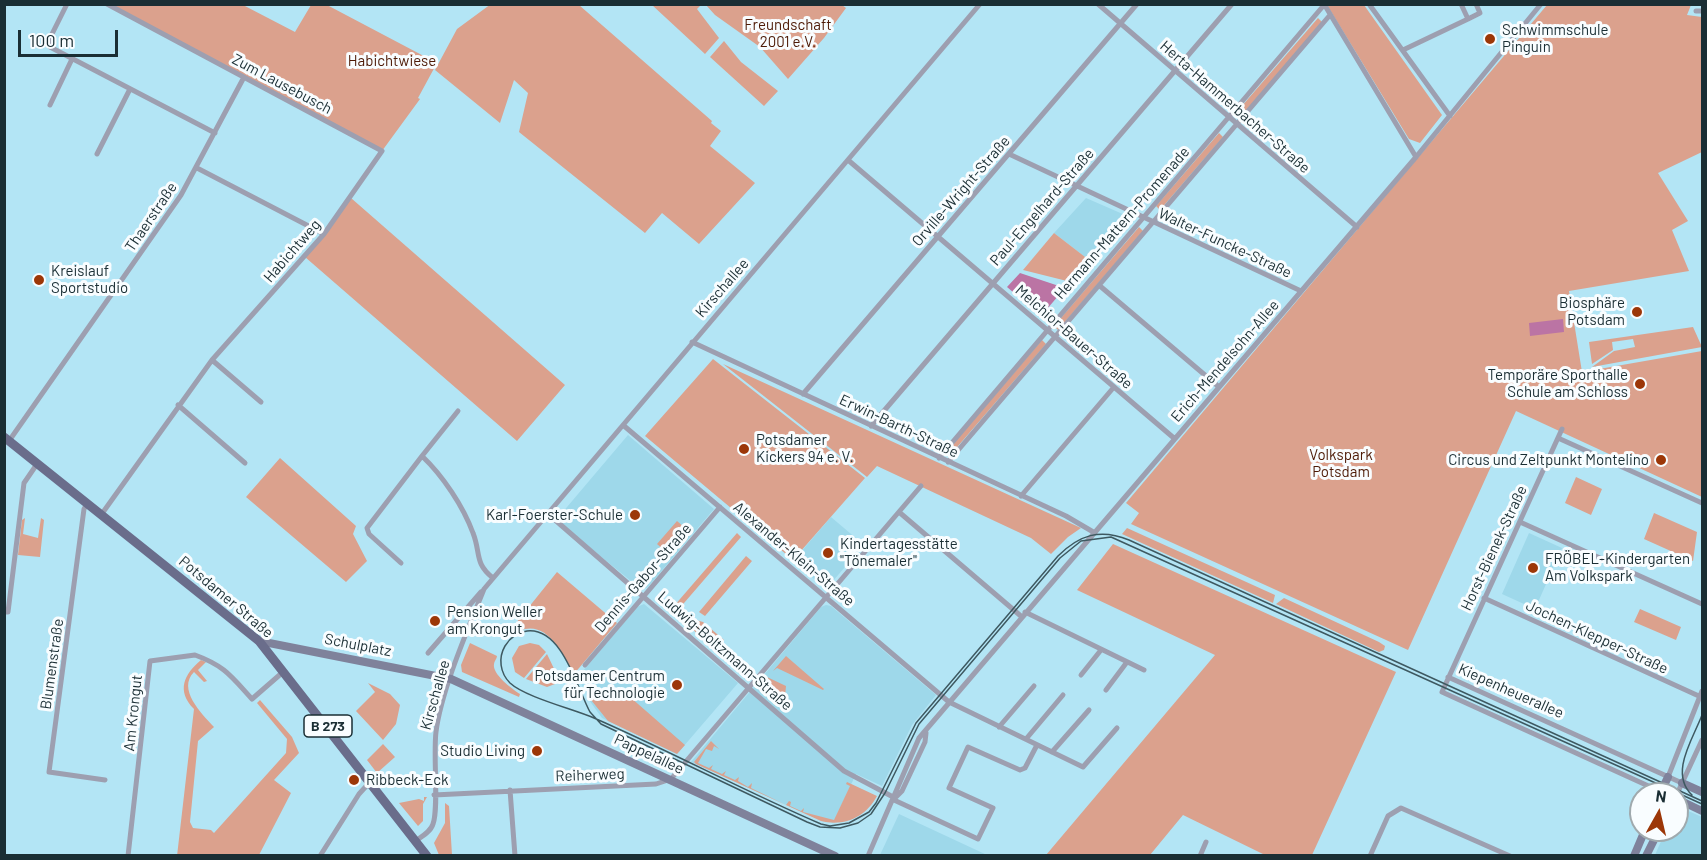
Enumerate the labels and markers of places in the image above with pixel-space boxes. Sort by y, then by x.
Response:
place label: Schwimmschule Pinguin [1502,21,1609,56]
marker: Schwimmschule Pinguin [1483,32,1497,46]
place label: Kreislauf Sportstudio [51,262,128,297]
marker: Kreislauf Sportstudio [32,273,46,287]
place label: Biosphäre Potsdam [1559,294,1625,329]
marker: Biosphäre Potsdam [1630,305,1644,319]
place label: Temporäre Sporthalle Schule am Schloss [1487,366,1628,401]
marker: Temporäre Sporthalle Schule am Schloss [1633,377,1647,391]
place label: Potsdamer Kickers 94 e. V. [756,431,854,466]
marker: Potsdamer Kickers 94 e. V. [737,442,751,456]
place label: Circus und Zeltpunkt Montelino [1448,451,1649,469]
marker: Circus und Zeltpunkt Montelino [1654,453,1668,467]
place label: Karl-Foerster-Schule [486,506,623,524]
marker: Karl-Foerster-Schule [628,508,642,522]
place label: Kindertagesstätte "Tönemaler" [840,535,958,570]
marker: Kindertagesstätte "Tönemaler" [821,546,835,560]
place label: FRÖBEL-Kindergarten Am Volkspark [1545,550,1690,585]
marker: FRÖBEL-Kindergarten Am Volkspark [1526,561,1540,575]
place label: Pension Weller am Krongut [447,603,543,638]
marker: Pension Weller am Krongut [428,614,442,628]
place label: Potsdamer Centrum für Technologie [534,667,665,702]
marker: Potsdamer Centrum für Technologie [670,678,684,692]
place label: Studio Living [440,742,525,760]
marker: Studio Living [530,744,544,758]
place label: Ribbeck-Eck [366,771,449,789]
marker: Ribbeck-Eck [347,773,361,787]

